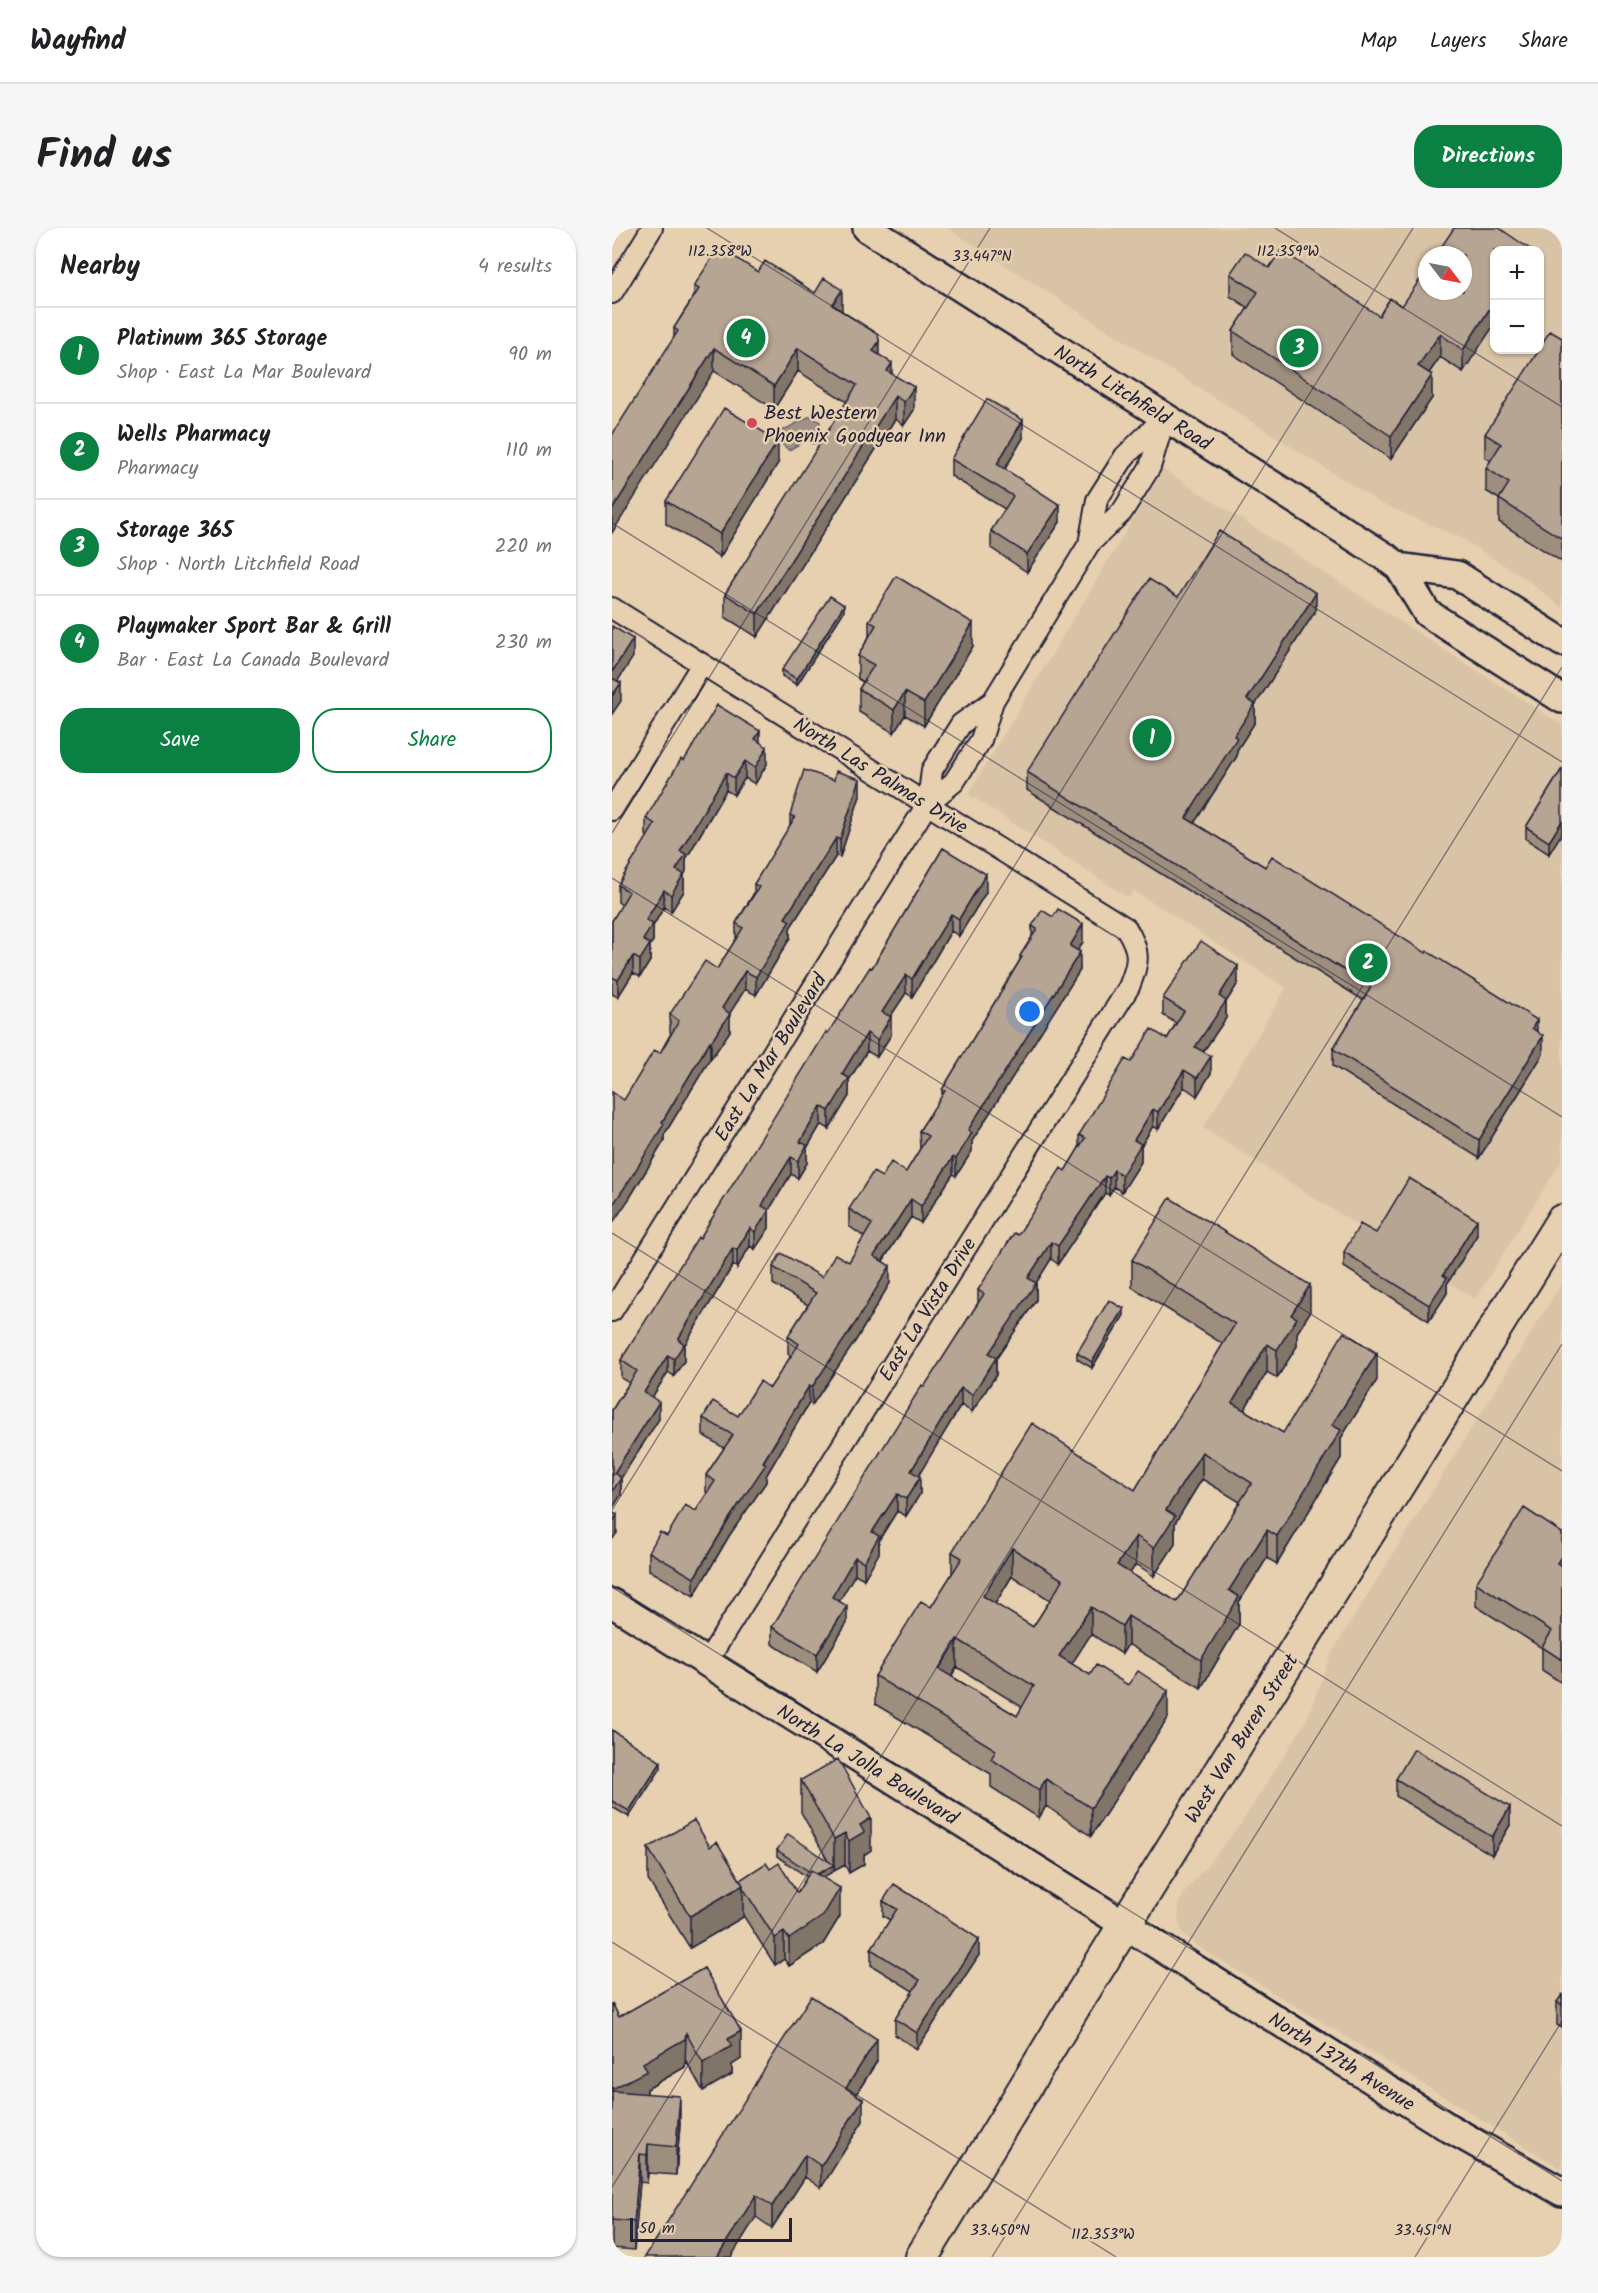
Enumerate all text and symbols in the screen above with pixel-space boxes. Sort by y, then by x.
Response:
text: Wayfind [30,19,126,64]
text: Map [1360,25,1397,58]
text: Layers [1430,25,1486,58]
text: Share [1519,25,1568,58]
text: Find us [36,123,172,190]
button: Directions [1414,125,1562,188]
text: 112.358°W [688,240,752,264]
text: 112.359°W [1257,240,1319,264]
text: 33.447°N [952,245,1012,269]
text: Nearby [60,246,140,288]
north arrow [1418,246,1472,300]
map controls [1490,246,1544,354]
button: + [1490,246,1544,300]
text: 4 results [478,251,552,283]
button: − [1490,300,1544,354]
pin: 4 [726,316,766,360]
text: Platinum 365 Storage [117,322,327,357]
pin: 3 [1280,326,1318,370]
street label: North Litchfield Road [1047,337,1218,461]
text: 1 [76,339,83,371]
text: 90 m [508,339,552,371]
text: Shop · East La Mar Boulevard [117,357,371,389]
place label: Best Western Phoenix Goodyear Inn [764,398,946,453]
marker: Best Western Phoenix Goodyear Inn [745,416,759,430]
text: Wells Pharmacy [117,418,271,453]
text: 2 [74,435,85,467]
text: 110 m [506,435,552,467]
text: Pharmacy [117,453,198,485]
text: Storage 365 [117,514,233,549]
text: 3 [74,531,85,563]
text: 220 m [495,531,552,563]
text: Shop · North Litchfield Road [117,549,359,581]
text: Playmaker Sport Bar & Grill [117,610,391,645]
text: 4 [74,627,85,659]
text: 230 m [495,627,552,659]
text: Bar · East La Canada Boulevard [117,645,389,677]
button: Save [60,708,300,773]
button: Share [312,708,552,773]
street label: North Las Palmas Drive [786,710,974,844]
pin: 1 [1132,716,1172,760]
pin: 2 [1348,940,1388,986]
street label: East La Mar Boulevard [707,967,837,1148]
your location [1015,997,1044,1026]
street label: East La Vista Drive [872,1232,986,1388]
street label: West Van Buren Street [1177,1648,1308,1830]
street label: North La Jolla Boulevard [770,1697,965,1835]
street label: North 137th Avenue [1261,2005,1421,2121]
scale bar [630,2215,792,2242]
text: 50 m [639,2216,675,2241]
text: 33.450°N [970,2219,1030,2243]
text: 33.451°N [1395,2219,1451,2243]
text: 112.353°W [1071,2223,1135,2247]

